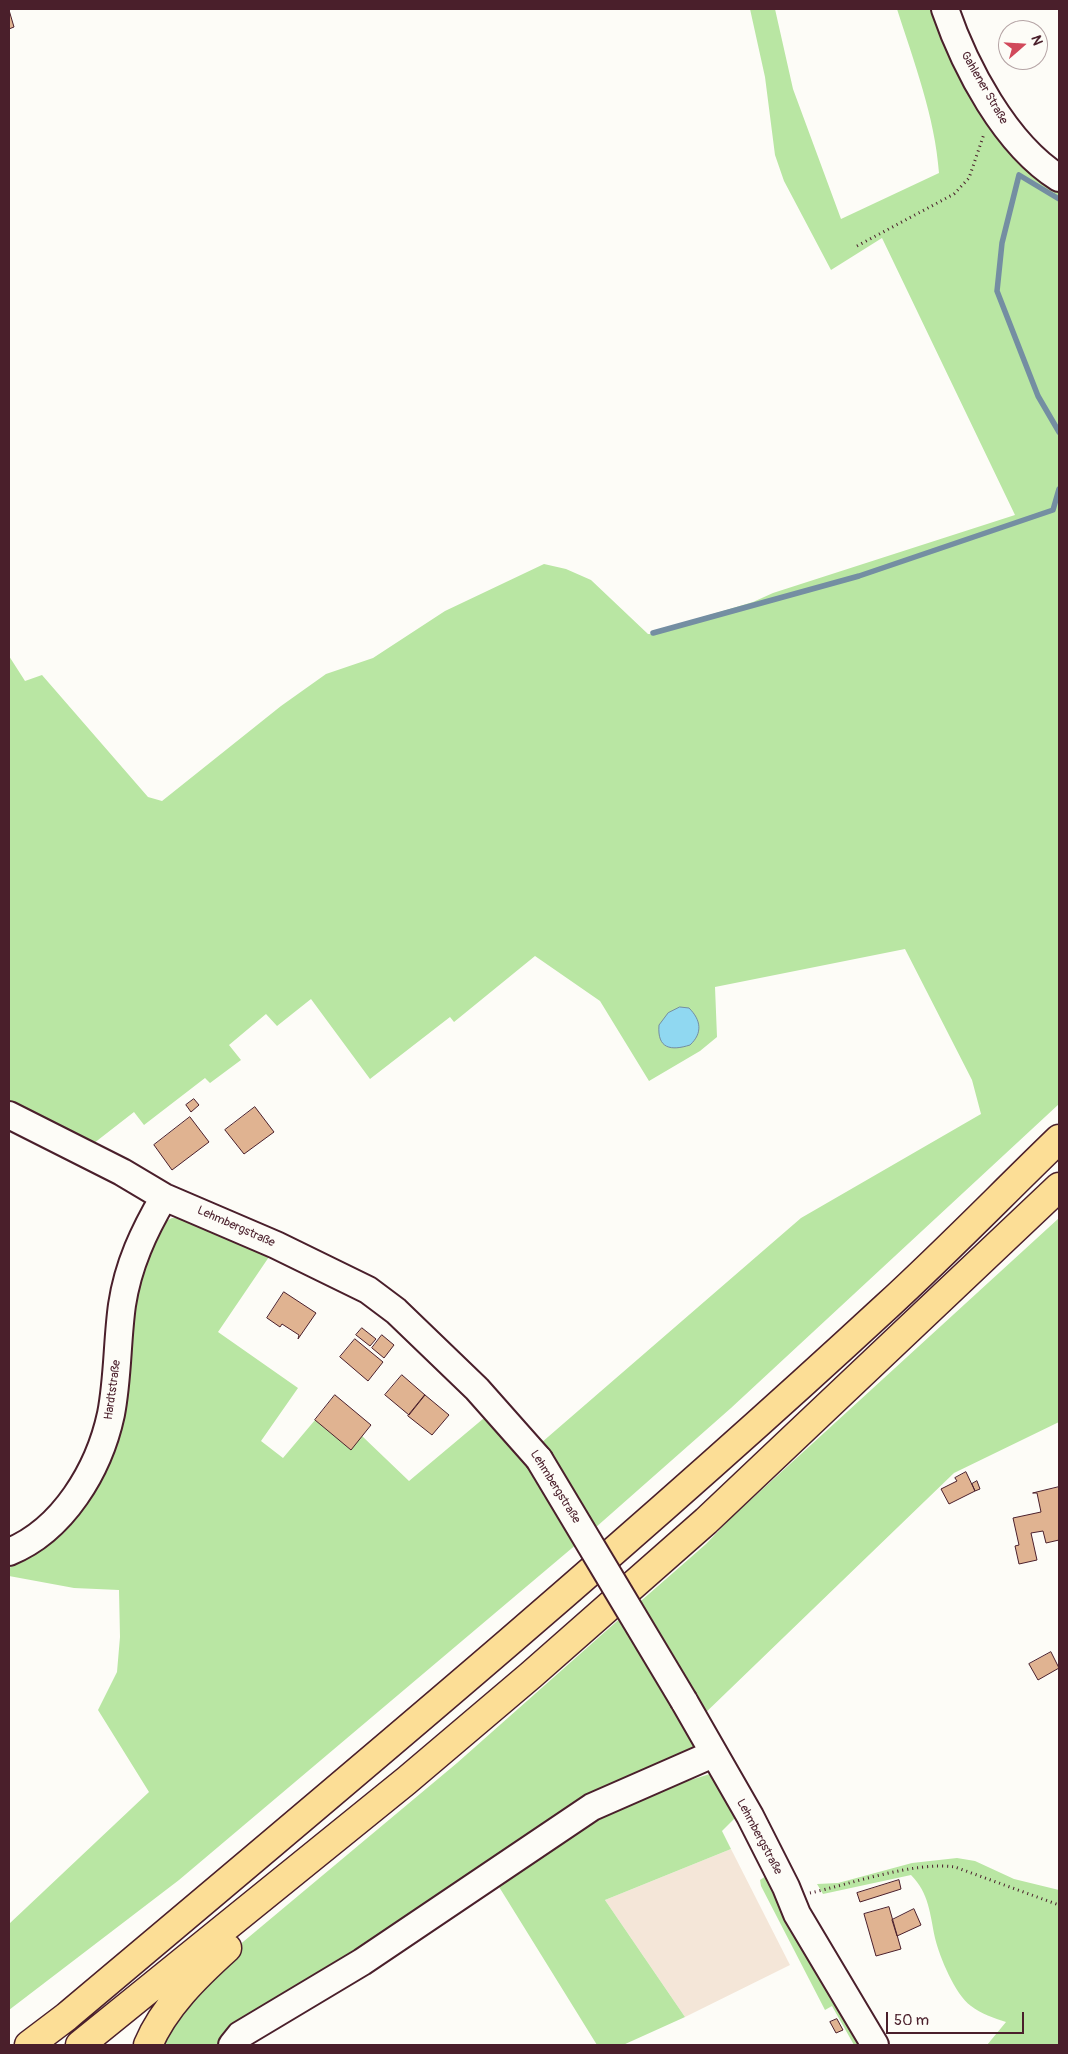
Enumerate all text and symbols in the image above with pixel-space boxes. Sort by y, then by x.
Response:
north arrow [998,20,1048,70]
text: N [1027,33,1046,48]
street label: Gahlener Straße [957,49,1011,127]
street label: Lehmbergstraße [195,1203,277,1251]
street label: Hardtstraße [102,1359,124,1421]
street label: Lehmbergstraße [527,1448,583,1526]
street label: Lehmbergstraße [733,1797,785,1877]
scale bar [888,2002,1026,2034]
text: 50 m [894,2011,929,2030]

